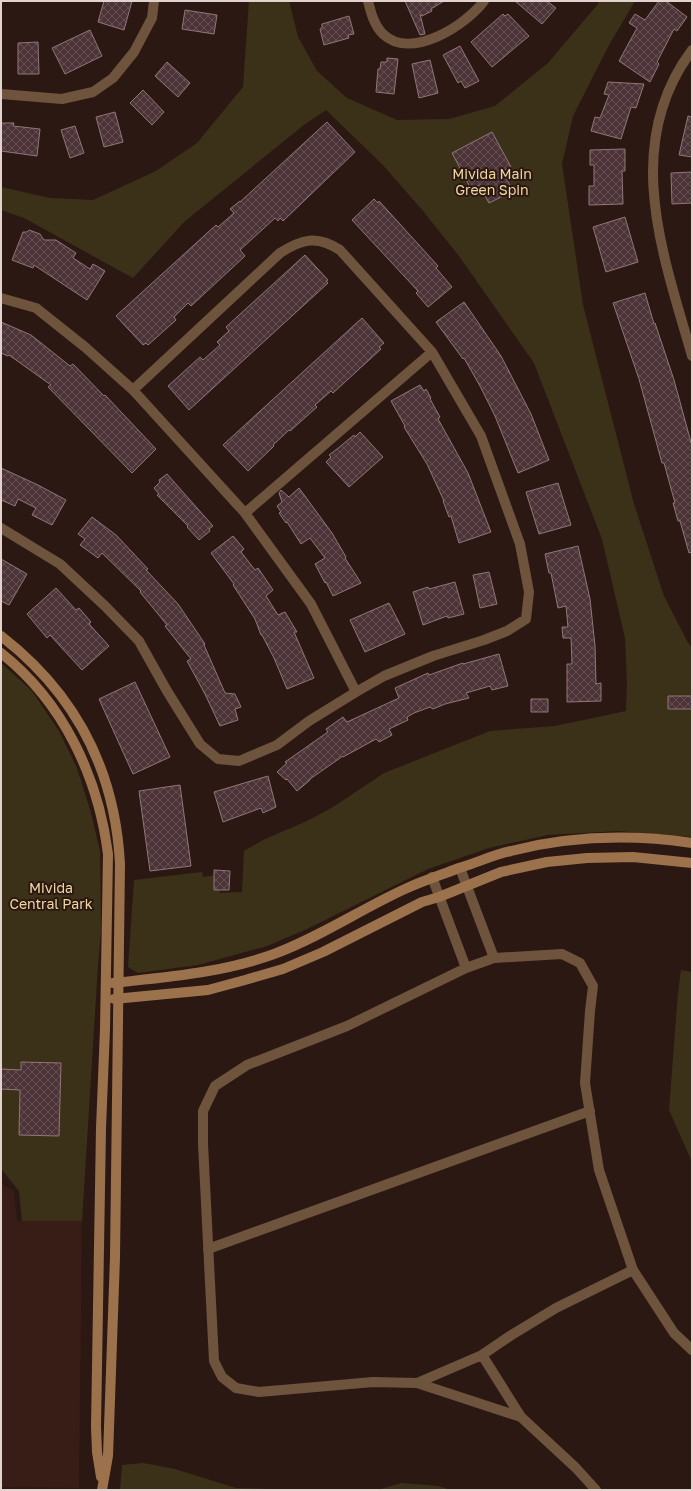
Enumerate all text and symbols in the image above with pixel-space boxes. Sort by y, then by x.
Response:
park label: Mivida Main Green Spin [452,165,532,198]
park label: Mivida Central Park [9,879,93,912]

